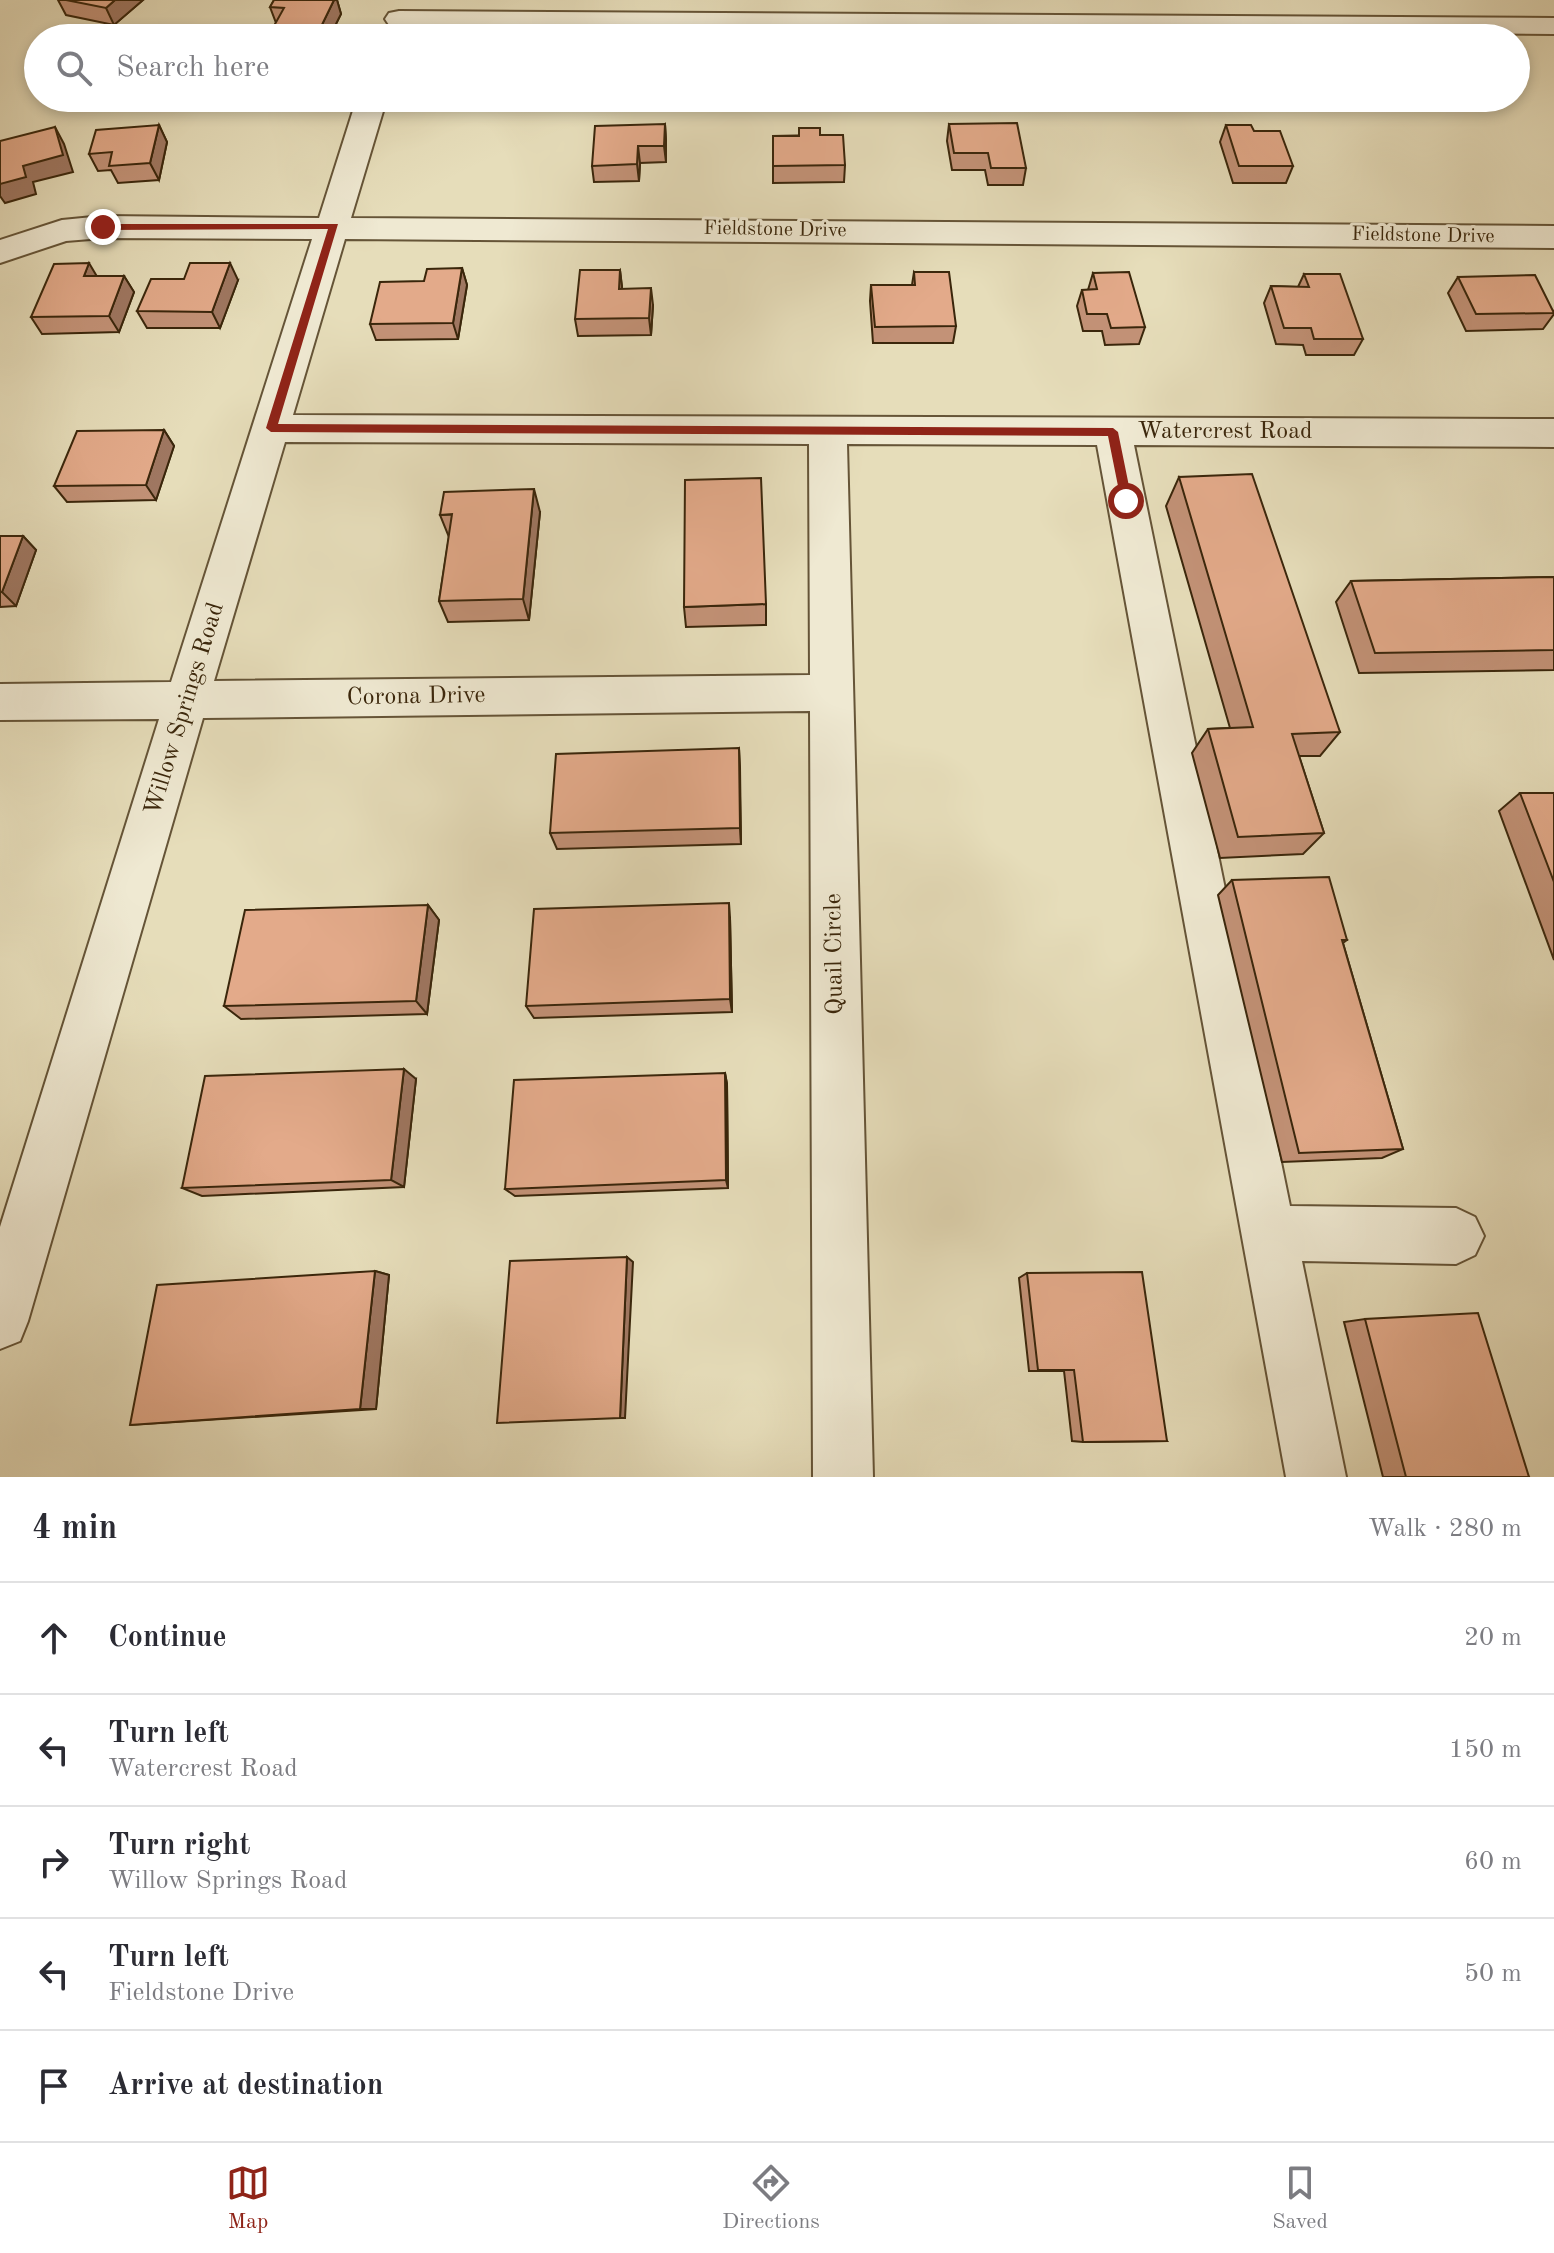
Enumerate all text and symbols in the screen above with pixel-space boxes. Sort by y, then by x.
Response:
search box [24,24,1530,112]
icon: search [52,46,96,90]
text: Search here [116,53,270,83]
route end [85,209,121,245]
street label: Fieldstone Drive [703,219,847,241]
street label: Fieldstone Drive [1351,225,1495,247]
street label: Watercrest Road [1137,420,1313,444]
route start [1108,483,1144,519]
street label: Willow Springs Road [141,600,229,818]
street label: Corona Drive [346,684,486,710]
street label: Quail Circle [822,893,848,1015]
text: 4 min [32,1512,117,1546]
text: Walk · 280 m [1368,1516,1522,1542]
icon: ahead [32,1616,76,1660]
text: Continue [108,1623,227,1653]
text: 20 m [1464,1625,1522,1651]
text: Turn left [108,1719,229,1749]
icon: left [32,1728,76,1772]
text: 150 m [1449,1737,1522,1763]
text: Watercrest Road [108,1756,298,1782]
text: Turn right [108,1831,250,1861]
icon: right [32,1840,76,1884]
text: 60 m [1464,1849,1522,1875]
text: Willow Springs Road [108,1868,347,1894]
text: Turn left [108,1943,229,1973]
icon: left [32,1952,76,1996]
text: 50 m [1464,1961,1522,1987]
text: Fieldstone Drive [108,1980,294,2006]
icon: arrive [32,2064,76,2108]
text: Arrive at destination [108,2071,383,2101]
tab: Map [226,2161,270,2236]
tab: Directions [722,2161,820,2236]
tab: Saved [1272,2161,1328,2236]

